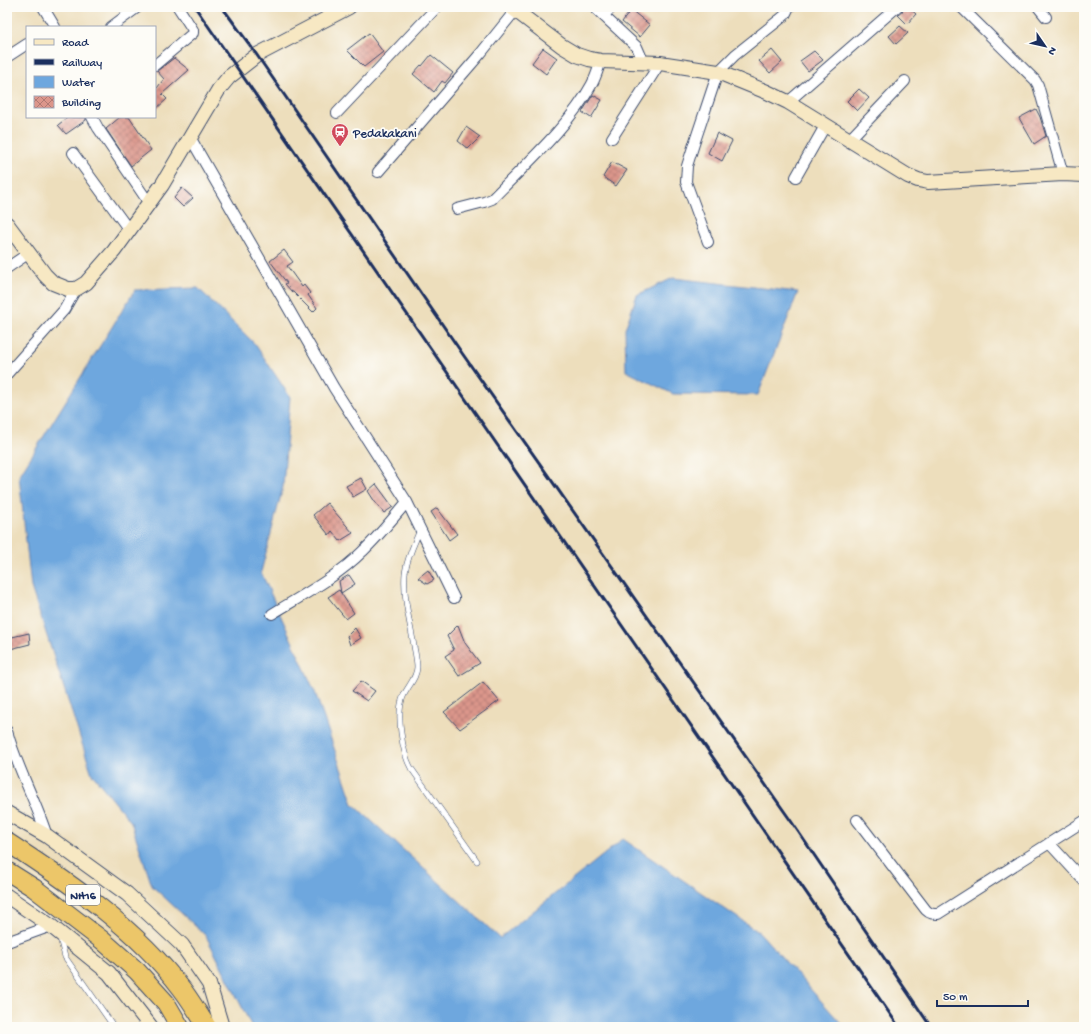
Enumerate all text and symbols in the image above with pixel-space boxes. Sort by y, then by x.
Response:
legend [26,26,156,118]
north arrow [1025,26,1065,66]
text: Road [62,37,89,51]
text: N [1045,44,1059,57]
text: Railway [62,57,102,71]
text: Water [62,77,96,91]
text: Building [61,97,101,111]
station icon: Pedakakani [330,122,350,147]
place label: Pedakakani [352,127,417,142]
road number: NH16 [66,885,100,905]
scale bar [937,982,1028,1008]
text: 50 m [943,991,968,1005]

